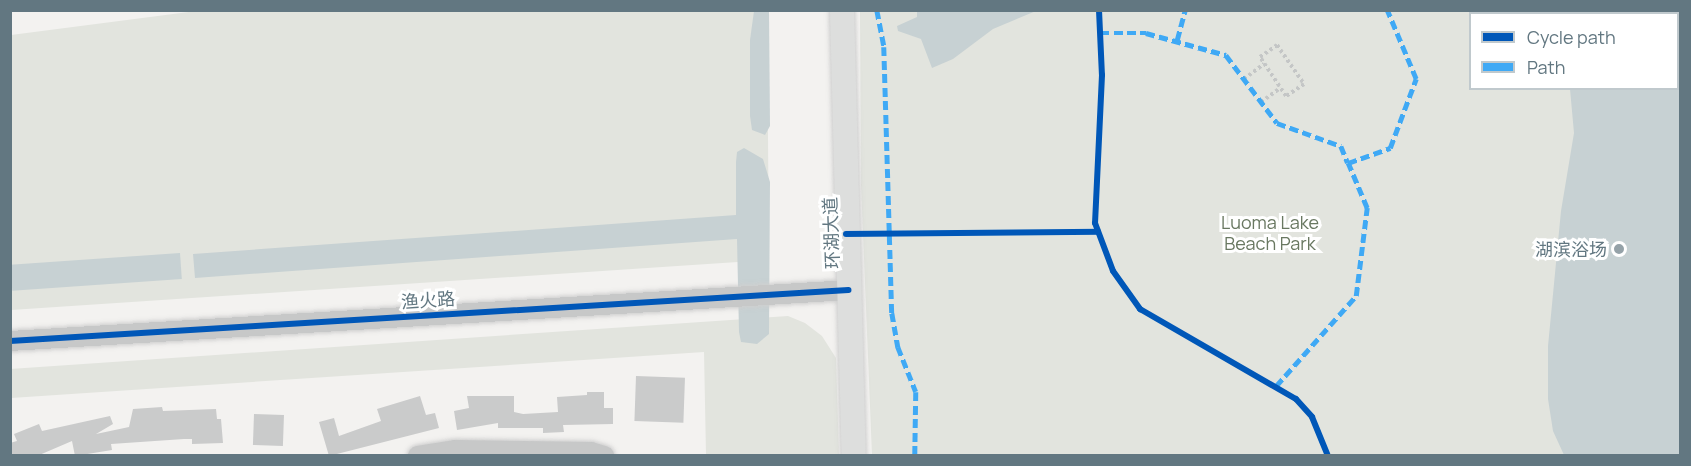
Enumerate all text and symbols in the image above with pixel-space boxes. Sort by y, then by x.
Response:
legend [1469,12,1679,90]
text: Cycle path [1527,25,1616,49]
text: Path [1527,55,1565,79]
street label: 环湖大道 [819,197,843,269]
park label: Luoma Lake Beach Park [1221,212,1319,254]
place label: 湖滨浴场 [1535,238,1607,260]
marker: 湖滨浴场 [1612,242,1626,256]
street label: 渔火路 [400,287,456,313]

